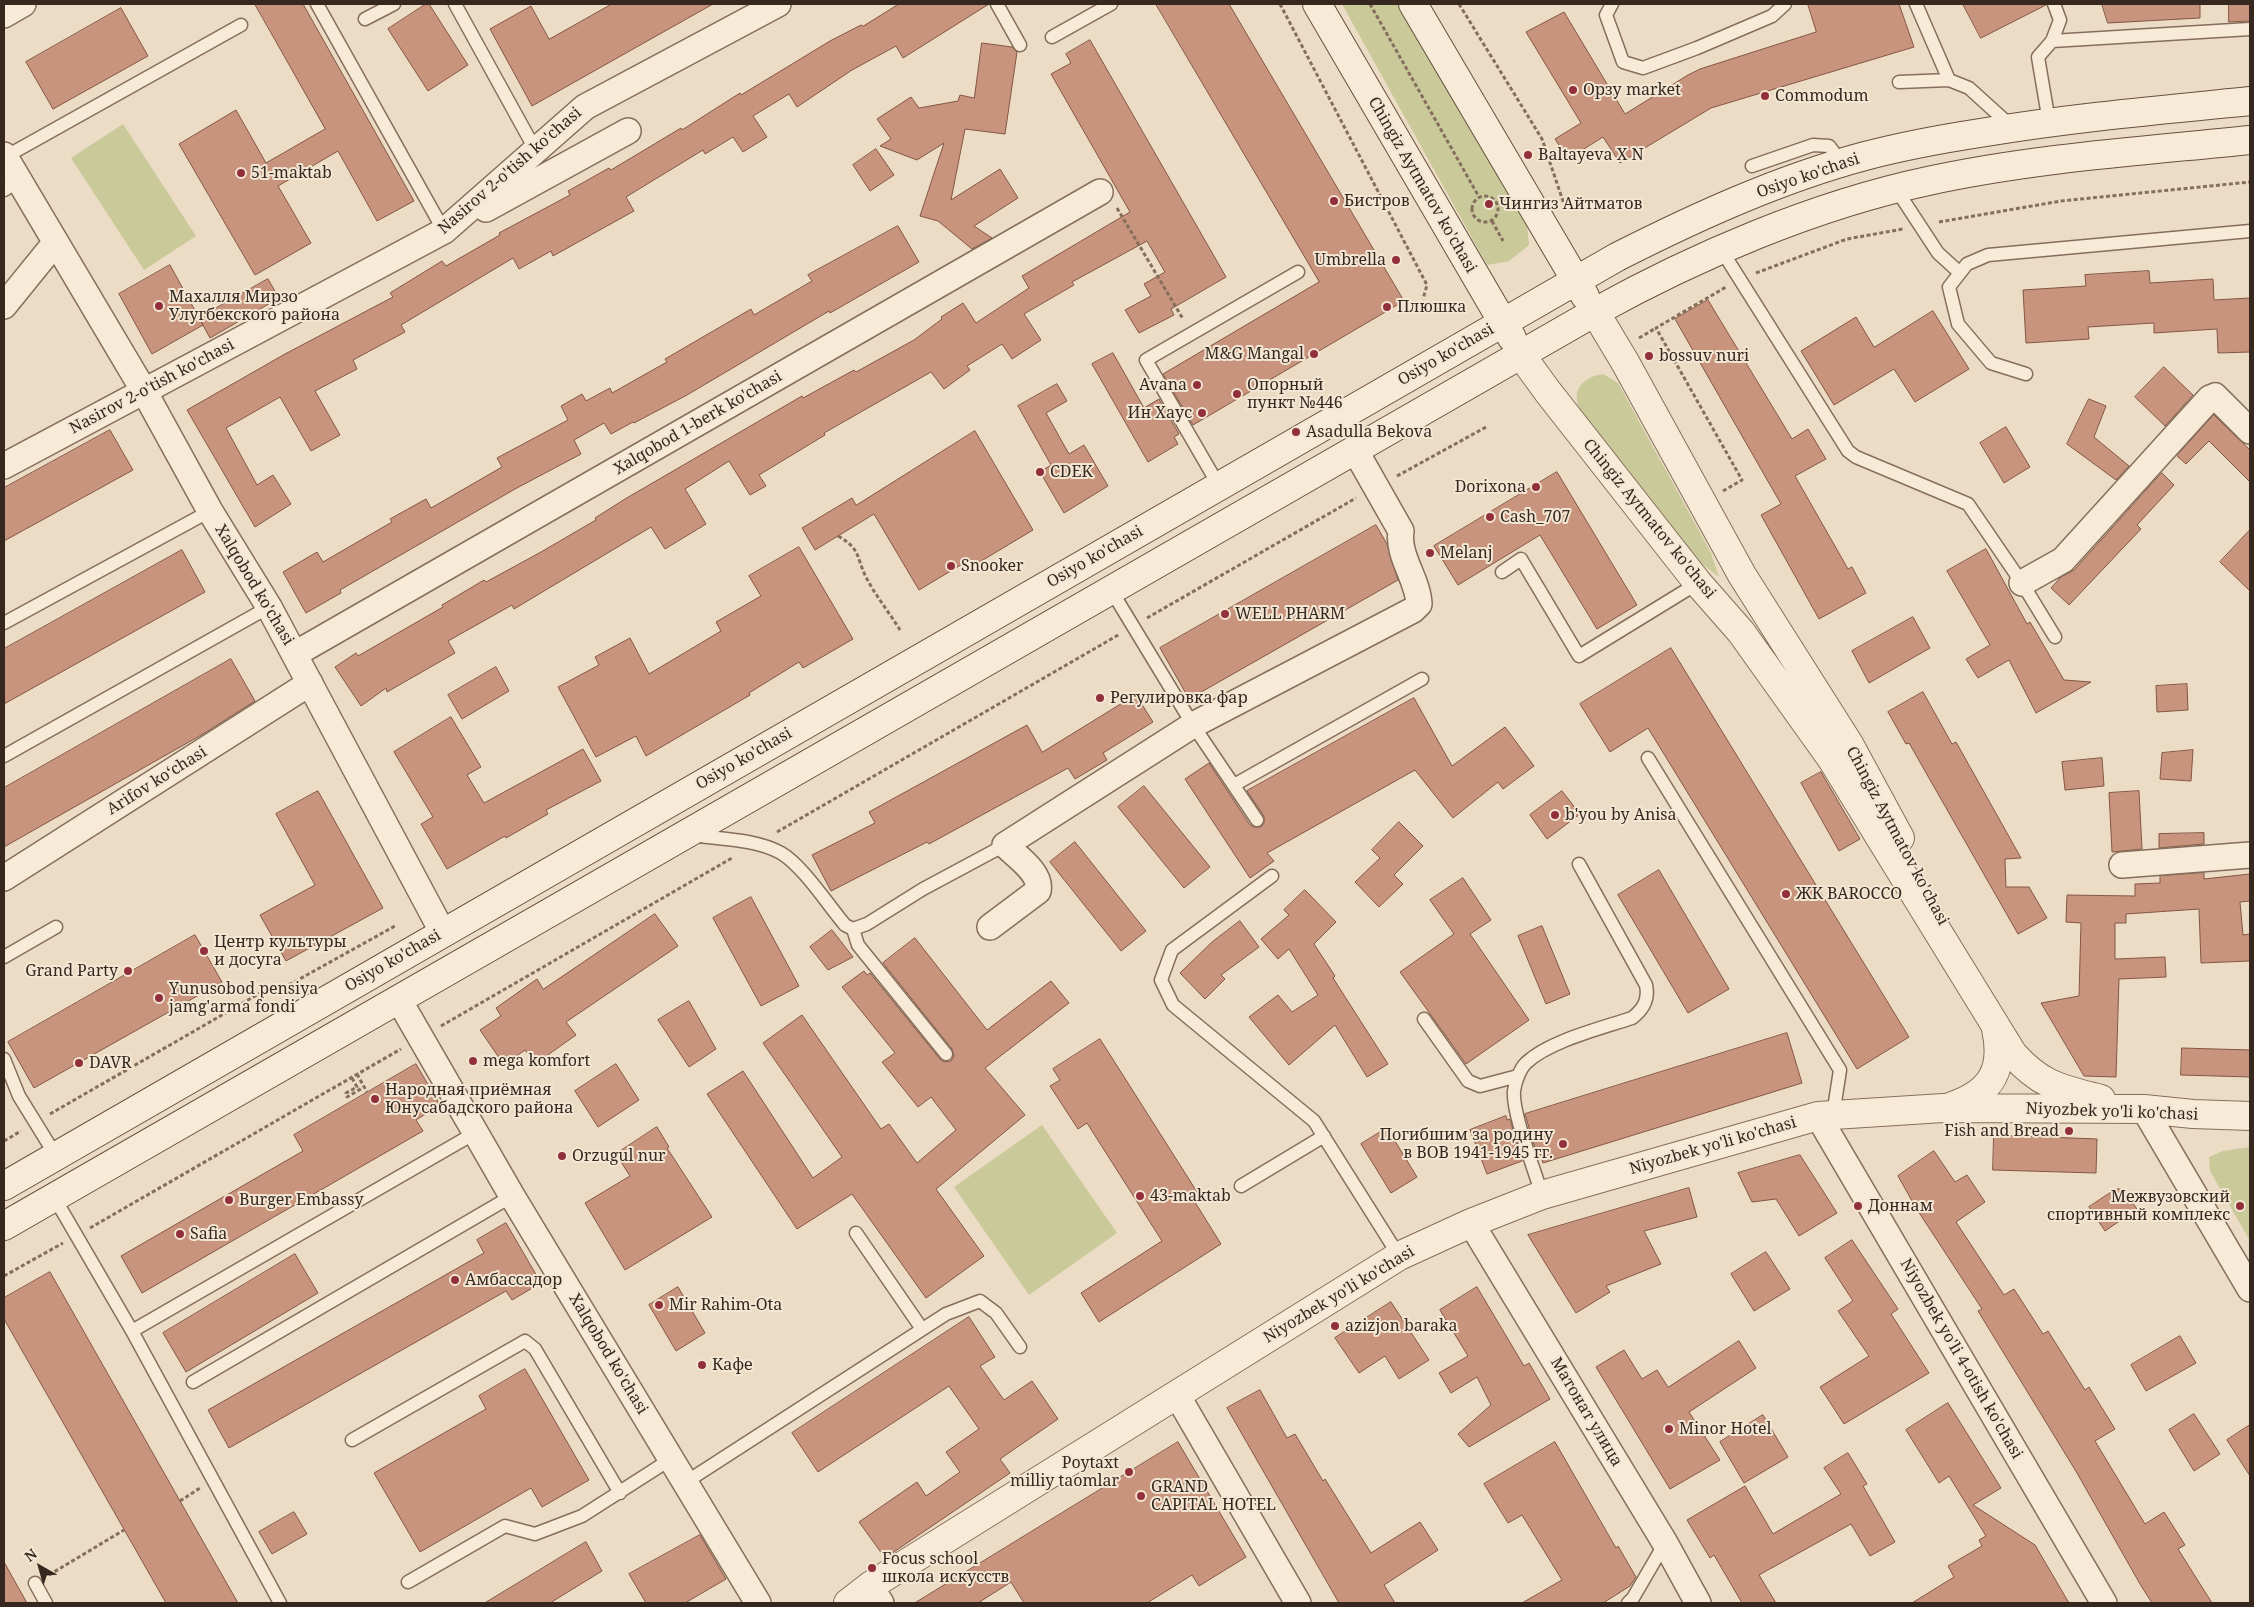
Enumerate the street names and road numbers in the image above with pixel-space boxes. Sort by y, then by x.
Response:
street label: Chingiz Aytmatov ko'chasi [1364,94,1480,276]
street label: Nasirov 2-o'tish ko'chasi [434,104,586,238]
street label: Osiyo ko'chasi [1754,149,1862,203]
street label: Osiyo ko'chasi [1395,320,1497,390]
street label: Nasirov 2-o'tish ko'chasi [66,335,238,439]
street label: Xalqobod 1-berk ko'chasi [611,367,785,479]
street label: Chingiz Aytmatov ko'chasi [1579,435,1719,603]
street label: Xalqobod ko'chasi [210,521,298,649]
street label: Osiyo ko'chasi [1044,522,1146,592]
street label: Osiyo ko'chasi [693,724,795,794]
street label: Arifov ko‘chasi [104,743,210,819]
street label: Chingiz Aytmatov ko'chasi [1842,743,1952,929]
street label: Osiyo ko'chasi [342,926,444,996]
street label: Niyozbek yo'li ko'chasi [2025,1099,2199,1125]
street label: Niyozbek yo'li ko'chasi [1627,1113,1799,1179]
street label: Niyozbek yo'li ko'chasi [1260,1242,1418,1348]
street label: Niyozbek yo'li 4-otish ko'chasi [1896,1255,2026,1463]
street label: Xalqobod ko'chasi [564,1290,652,1418]
street label: Матонат улица [1546,1354,1626,1470]

